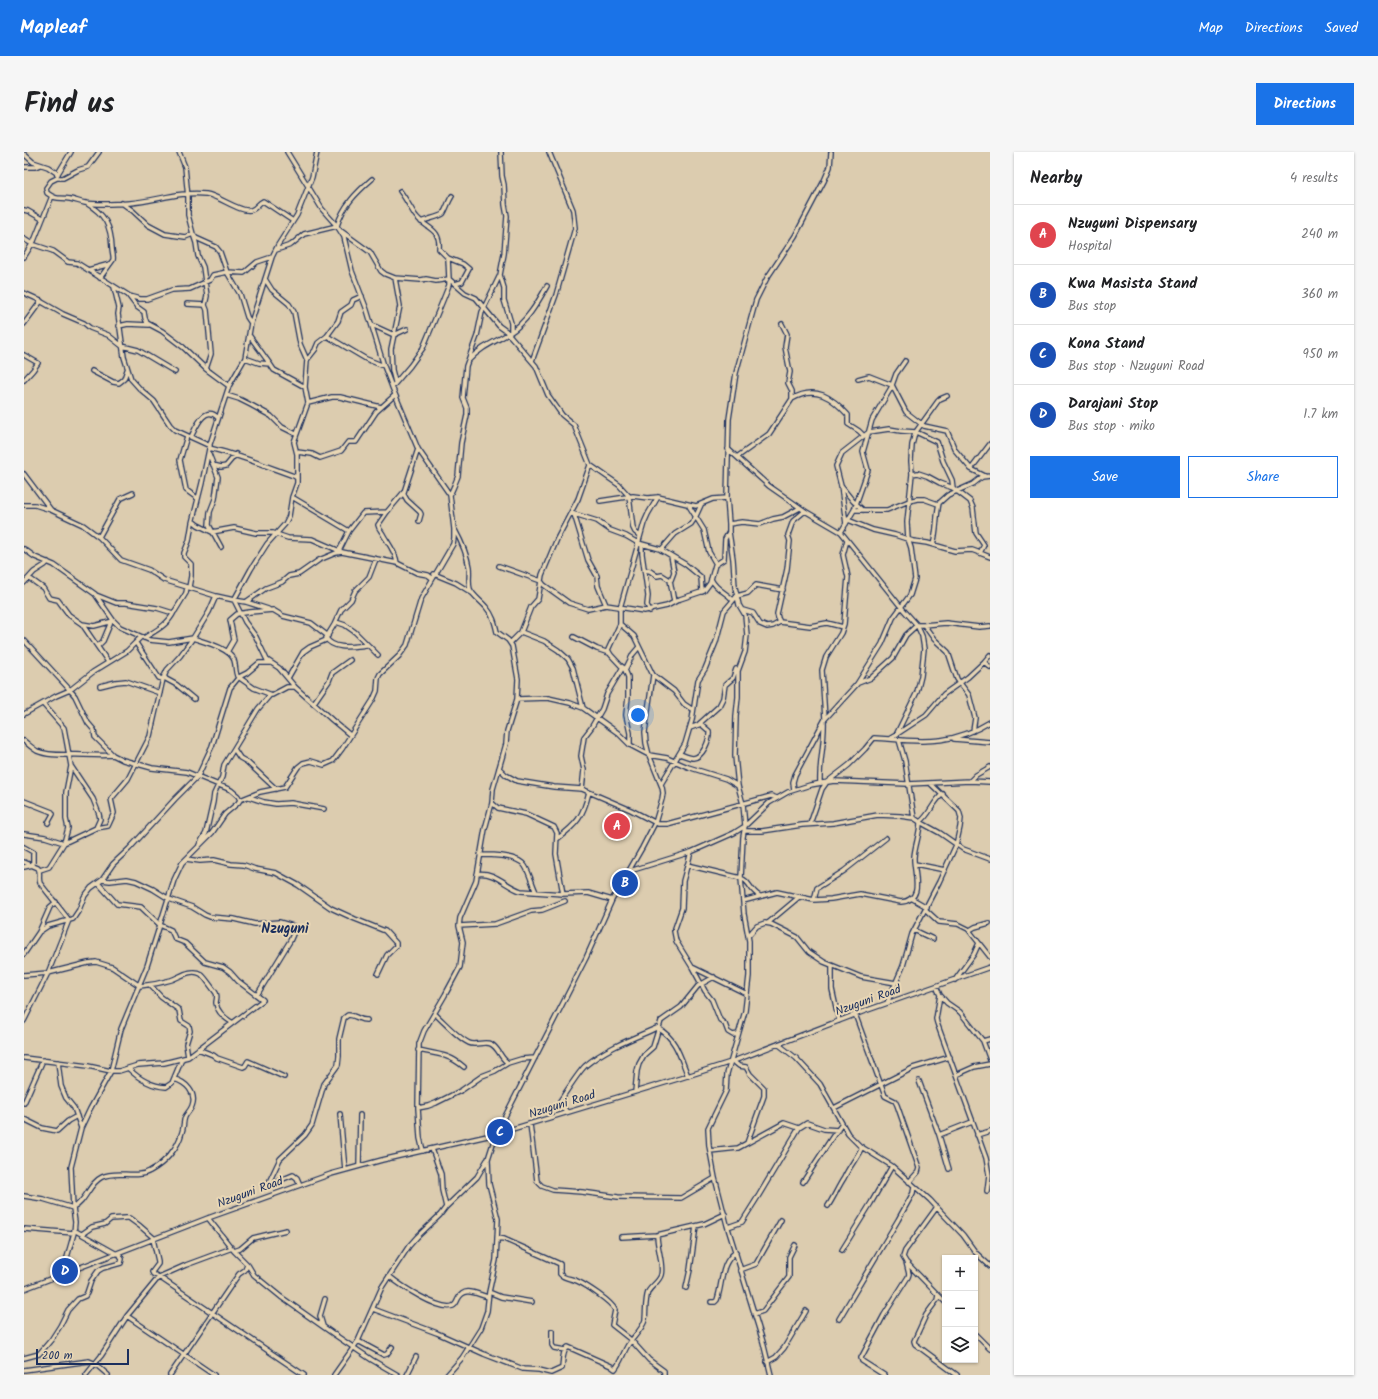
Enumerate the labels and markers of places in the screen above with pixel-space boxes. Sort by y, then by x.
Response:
pin: A [604,811,630,841]
pin: B [612,868,638,898]
pin: C [487,1117,513,1147]
pin: D [52,1256,78,1286]

